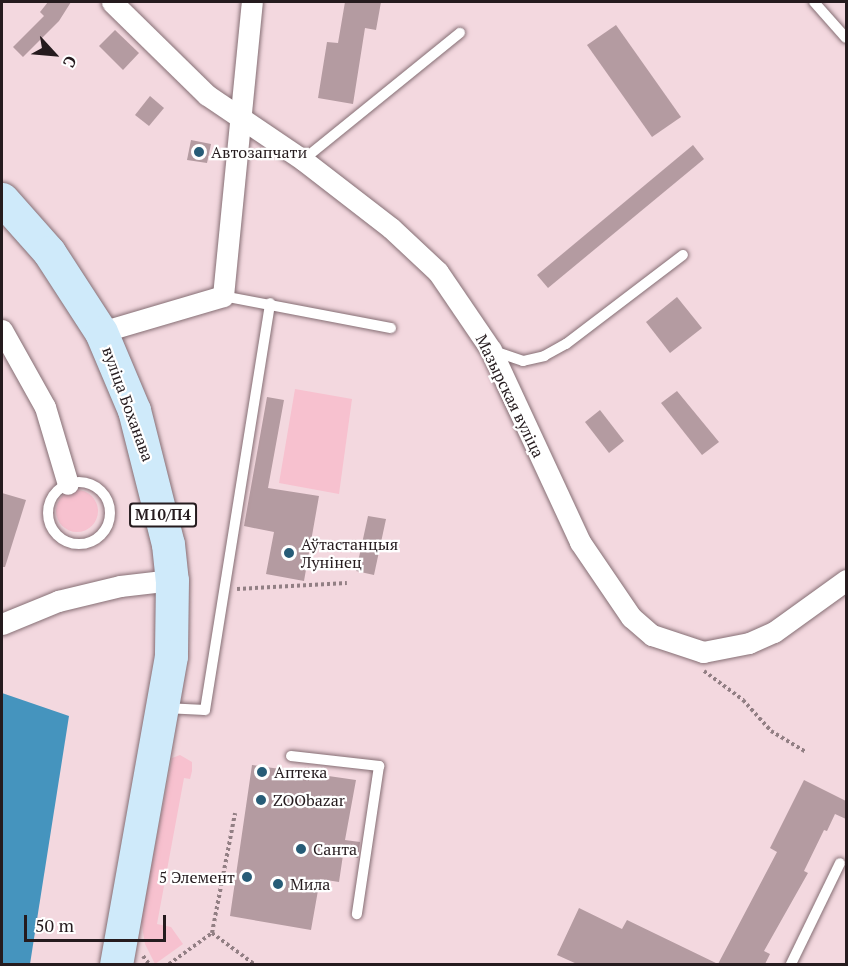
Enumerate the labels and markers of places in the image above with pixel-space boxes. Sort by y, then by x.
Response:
place label: Автозапчати [211,142,307,162]
marker: Автозапчати [192,145,206,159]
place label: Аўтастанцыя Лунінец [301,534,398,572]
marker: Аўтастанцыя Лунінец [282,546,296,560]
place label: Аптека [274,762,327,782]
marker: Аптека [255,765,269,779]
place label: ZOObazar [273,790,345,810]
marker: ZOObazar [254,793,268,807]
place label: Санта [313,839,357,859]
marker: Санта [294,842,308,856]
place label: 5 Элемент [159,867,235,887]
marker: 5 Элемент [240,870,254,884]
place label: Мила [290,874,330,894]
marker: Мила [271,877,285,891]

